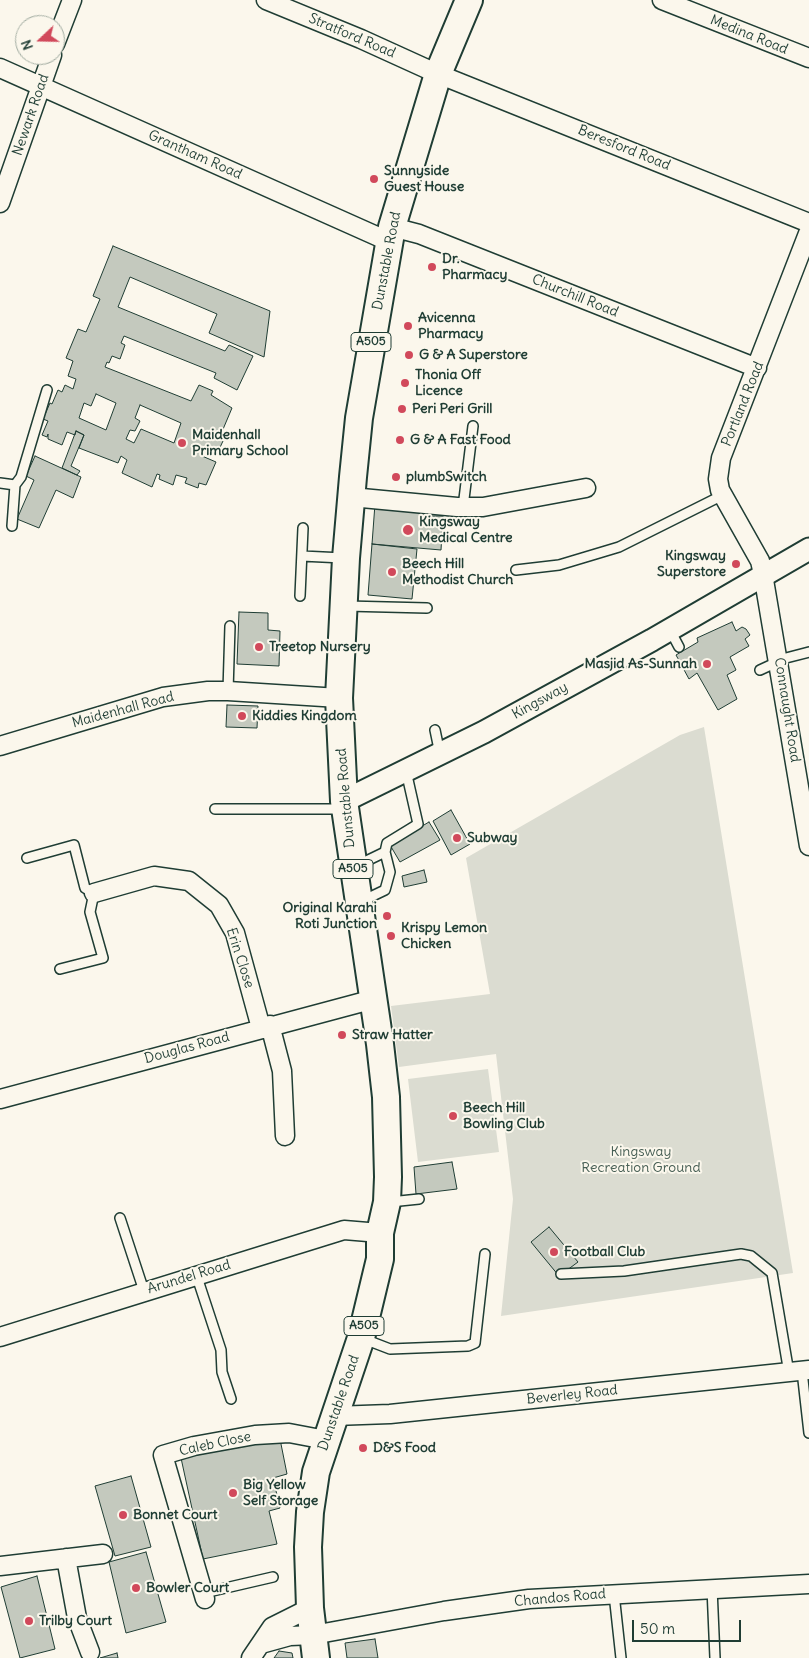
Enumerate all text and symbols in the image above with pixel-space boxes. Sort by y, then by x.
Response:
street label: Stratford Road [306,10,398,62]
street label: Medina Road [708,12,790,58]
north arrow [15,15,65,65]
text: N [17,37,37,53]
street label: Newark Road [9,72,53,158]
street label: Beresford Road [575,122,673,174]
street label: Grantham Road [146,127,244,183]
place label: Sunnyside Guest House [384,163,464,196]
marker: Sunnyside Guest House [368,173,380,185]
street label: Dunstable Road [369,210,405,312]
place label: Dr. Pharmacy [442,251,507,284]
marker: Dr. Pharmacy [426,261,438,273]
street label: Churchill Road [529,271,621,321]
place label: Avicenna Pharmacy [418,310,483,342]
marker: Avicenna Pharmacy [402,320,414,332]
road number: A505 [351,332,391,352]
place label: G & A Superstore [419,347,528,363]
marker: G & A Superstore [403,349,415,361]
street label: Portland Road [718,359,768,449]
place label: Thonia Off Licence [415,367,481,400]
marker: Thonia Off Licence [399,377,411,389]
place label: Peri Peri Grill [412,401,492,417]
marker: Peri Peri Grill [396,403,408,415]
place label: Maidenhall Primary School [192,427,288,460]
place label: G & A Fast Food [410,432,511,448]
marker: G & A Fast Food [394,434,406,446]
marker: Maidenhall Primary School [176,437,188,449]
place label: plumbSwitch [406,469,487,485]
marker: plumbSwitch [390,471,402,483]
place label: Kingsway Medical Centre [419,514,513,546]
marker: Kingsway Medical Centre [401,523,415,537]
place label: Kingsway Superstore [657,548,726,580]
place label: Beech Hill Methodist Church [402,556,513,588]
marker: Kingsway Superstore [730,558,742,570]
marker: Beech Hill Methodist Church [386,566,398,578]
place label: Treetop Nursery [269,639,371,655]
marker: Treetop Nursery [253,641,265,653]
place label: Masjid As-Sunnah [584,656,697,672]
street label: Connaught Road [770,656,804,764]
marker: Masjid As-Sunnah [701,658,713,670]
street label: Kingsway [509,679,571,723]
street label: Maidenhall Road [70,688,176,732]
place label: Kiddies Kingdom [252,708,357,724]
marker: Kiddies Kingdom [236,710,248,722]
street label: Dunstable Road [333,748,359,848]
place label: Subway [467,830,518,846]
marker: Subway [451,832,463,844]
road number: A505 [333,860,373,879]
place label: Original Karahi Roti Junction [282,900,377,932]
marker: Original Karahi Roti Junction [381,910,393,922]
place label: Krispy Lemon Chicken [401,920,487,952]
street label: Erin Close [222,926,258,990]
marker: Krispy Lemon Chicken [385,930,397,942]
place label: Straw Hatter [352,1027,433,1043]
street label: Douglas Road [143,1029,231,1067]
marker: Straw Hatter [336,1029,348,1041]
place label: Beech Hill Bowling Club [463,1100,545,1132]
marker: Beech Hill Bowling Club [447,1110,459,1122]
park label: Kingsway Recreation Ground [581,1144,701,1176]
place label: Football Club [564,1244,645,1260]
marker: Football Club [548,1246,560,1258]
street label: Arundel Road [145,1256,233,1298]
road number: A505 [344,1316,384,1335]
street label: Dunstable Road [315,1353,363,1453]
street label: Beverley Road [526,1382,618,1408]
street label: Caleb Close [178,1428,252,1460]
place label: D&S Food [373,1440,436,1456]
marker: D&S Food [357,1442,369,1454]
place label: Big Yellow Self Storage [243,1477,318,1510]
marker: Big Yellow Self Storage [227,1487,239,1499]
place label: Bonnet Court [133,1507,217,1523]
marker: Bonnet Court [117,1509,129,1521]
place label: Bowler Court [146,1580,229,1596]
marker: Bowler Court [130,1582,142,1594]
street label: Chandos Road [513,1586,607,1610]
scale bar [634,1610,743,1642]
place label: Trilby Court [39,1613,112,1629]
marker: Trilby Court [23,1615,35,1627]
text: 50 m [640,1619,675,1638]

